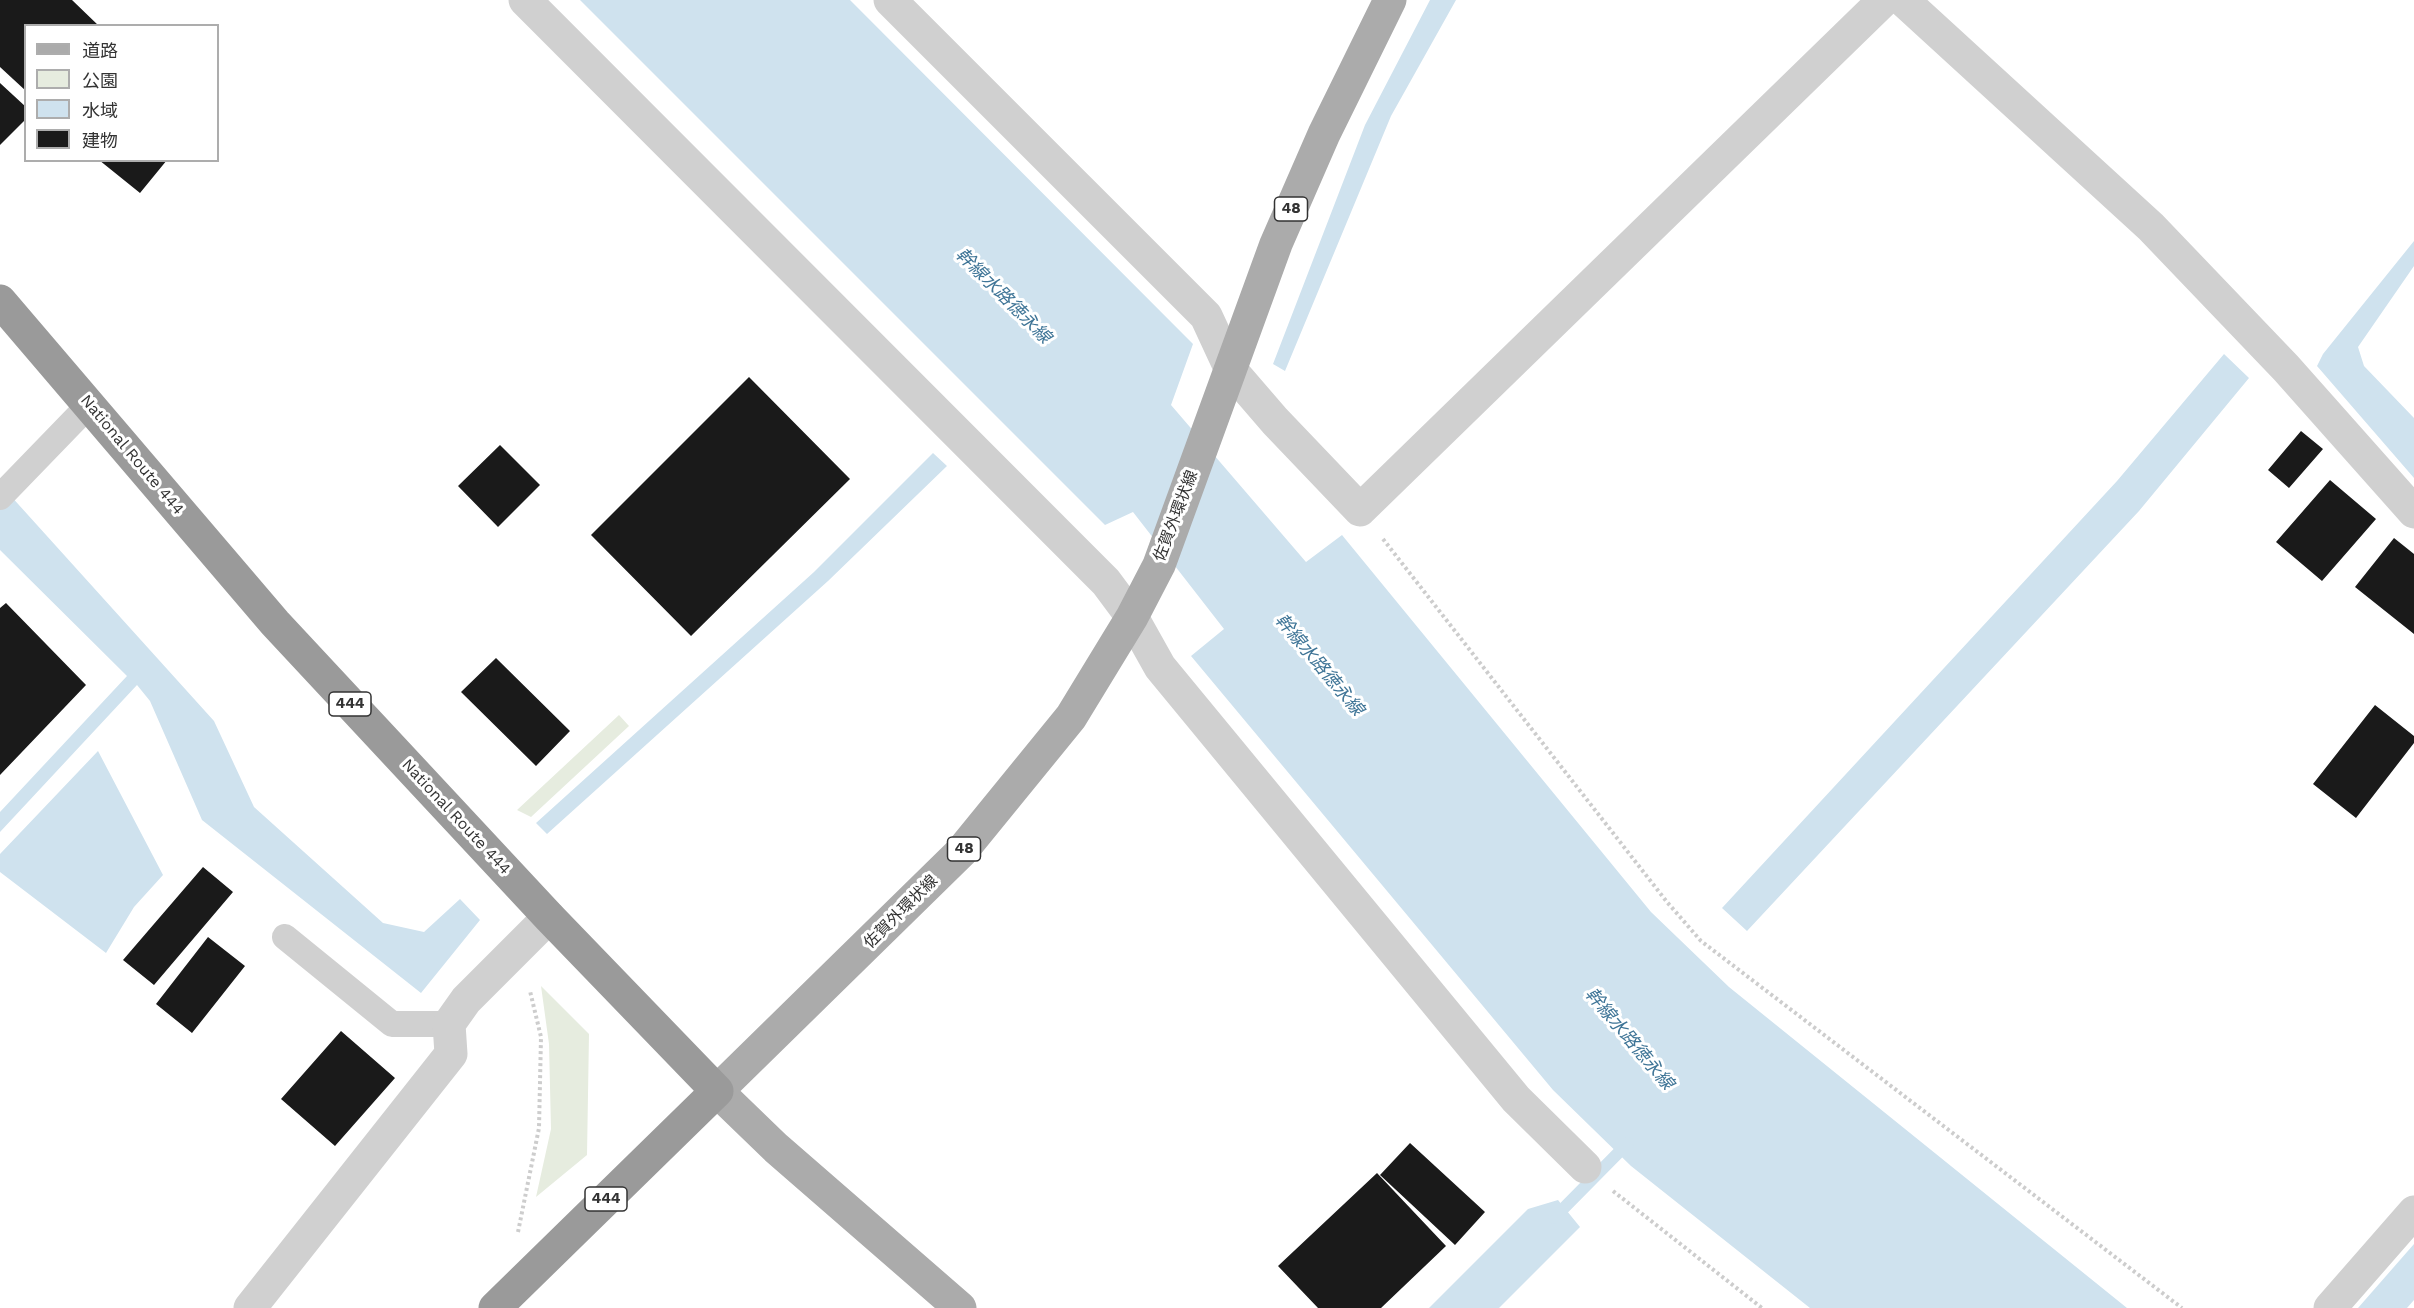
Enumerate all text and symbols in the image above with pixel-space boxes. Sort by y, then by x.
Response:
legend [24,24,219,162]
text: 道路 [82,40,118,61]
text: 公園 [82,70,118,91]
text: 水域 [82,100,118,121]
text: 建物 [82,130,118,151]
road number: 48 [1274,197,1308,221]
water label: 幹線水路徳永線 [951,244,1055,348]
street label: National Route 444 [76,391,188,519]
street label: 佐賀外環状線 [1150,468,1202,564]
water label: 幹線水路徳永線 [1270,610,1368,720]
road number: 444 [329,692,371,716]
street label: National Route 444 [398,755,514,879]
road number: 48 [948,837,980,861]
street label: 佐賀外環状線 [860,871,942,953]
water label: 幹線水路徳永線 [1580,984,1678,1094]
road number: 444 [585,1187,627,1211]

